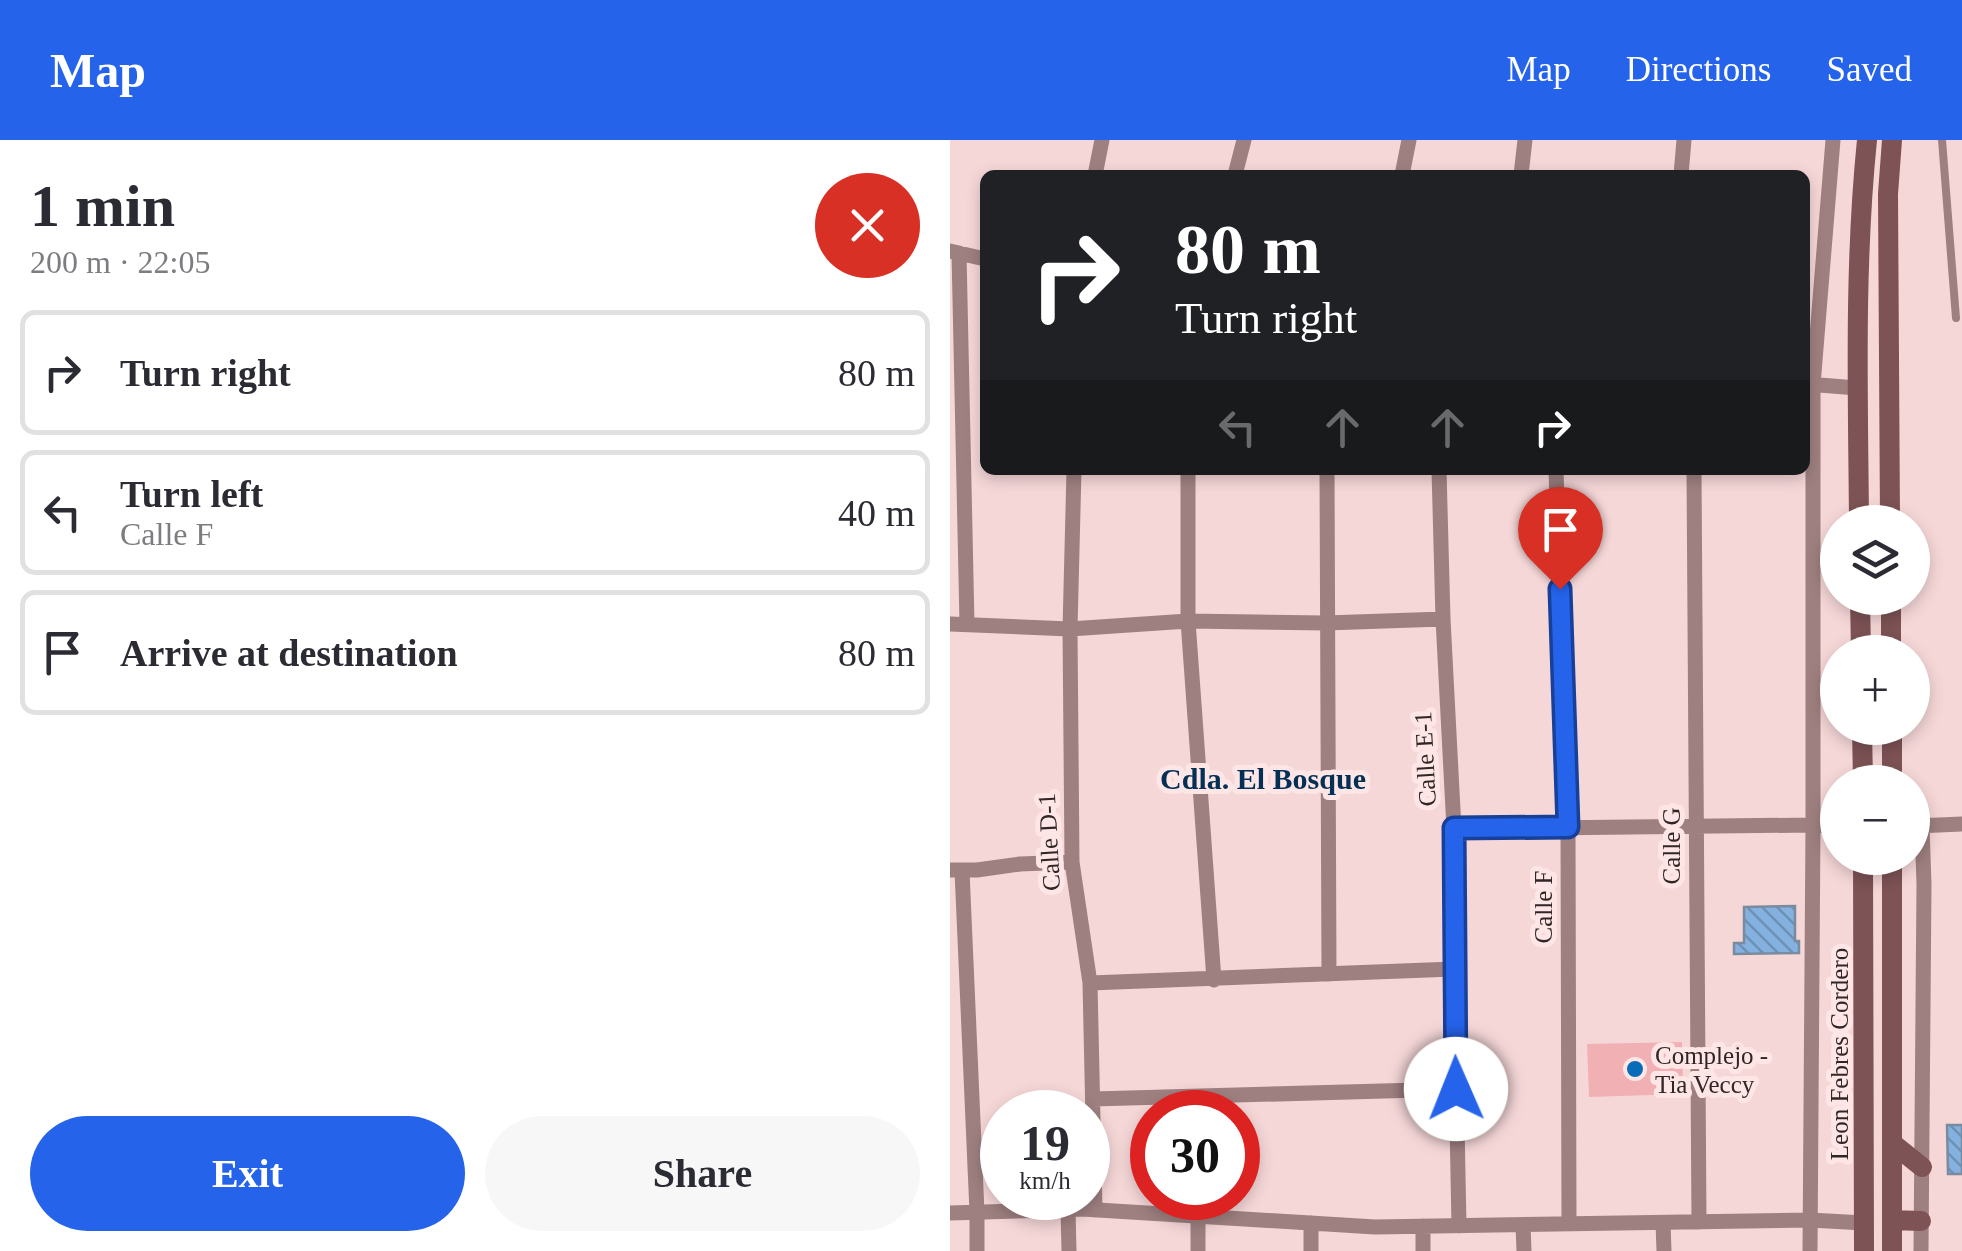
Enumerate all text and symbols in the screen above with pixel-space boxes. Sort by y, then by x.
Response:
text: Map [50,44,146,97]
text: Map [1507,50,1571,89]
text: Directions [1626,50,1771,89]
text: Saved [1826,50,1912,89]
text: 1 min [30,173,175,239]
button: close [815,173,920,278]
icon: right [1010,210,1140,340]
text: 80 m [1175,211,1321,288]
text: 200 m · 22:05 [30,244,210,280]
text: Turn right [1175,293,1357,343]
icon: right [35,345,90,400]
text: Turn right [120,352,291,394]
text: 80 m [838,352,915,394]
icon: left [1210,400,1265,455]
icon: ahead [1315,400,1370,455]
icon: ahead [1420,400,1475,455]
icon: right [1525,400,1580,455]
text: Turn left [120,473,263,515]
icon: left [35,485,90,540]
pin [1518,487,1603,590]
text: 40 m [838,492,915,534]
icon: arrive [1533,502,1588,557]
map controls [1820,505,1930,875]
button: layers [1820,505,1930,615]
text: Calle F [120,516,213,552]
icon: arrive [35,625,90,680]
text: Arrive at destination [120,632,458,674]
text: 80 m [838,632,915,674]
button: + [1820,635,1930,745]
street label: Calle E-1 [1409,711,1441,807]
district label: Cdla. El Bosque [1160,762,1366,795]
button: − [1820,765,1930,875]
street label: Calle D-1 [1033,792,1065,892]
street label: Calle G [1658,807,1685,885]
street label: Calle F [1530,871,1557,943]
street label: Leon Febres Cordero [1826,948,1853,1160]
position arrow [1404,1037,1508,1141]
place label: Complejo - Tia Veccy [1655,1042,1768,1098]
marker: Complejo - Tia Veccy [1624,1058,1646,1080]
speed limit sign: 30 [1130,1090,1260,1220]
text: 19 [1020,1115,1070,1171]
button: Exit [30,1116,465,1231]
button: Share [485,1116,920,1231]
text: km/h [1019,1167,1071,1194]

